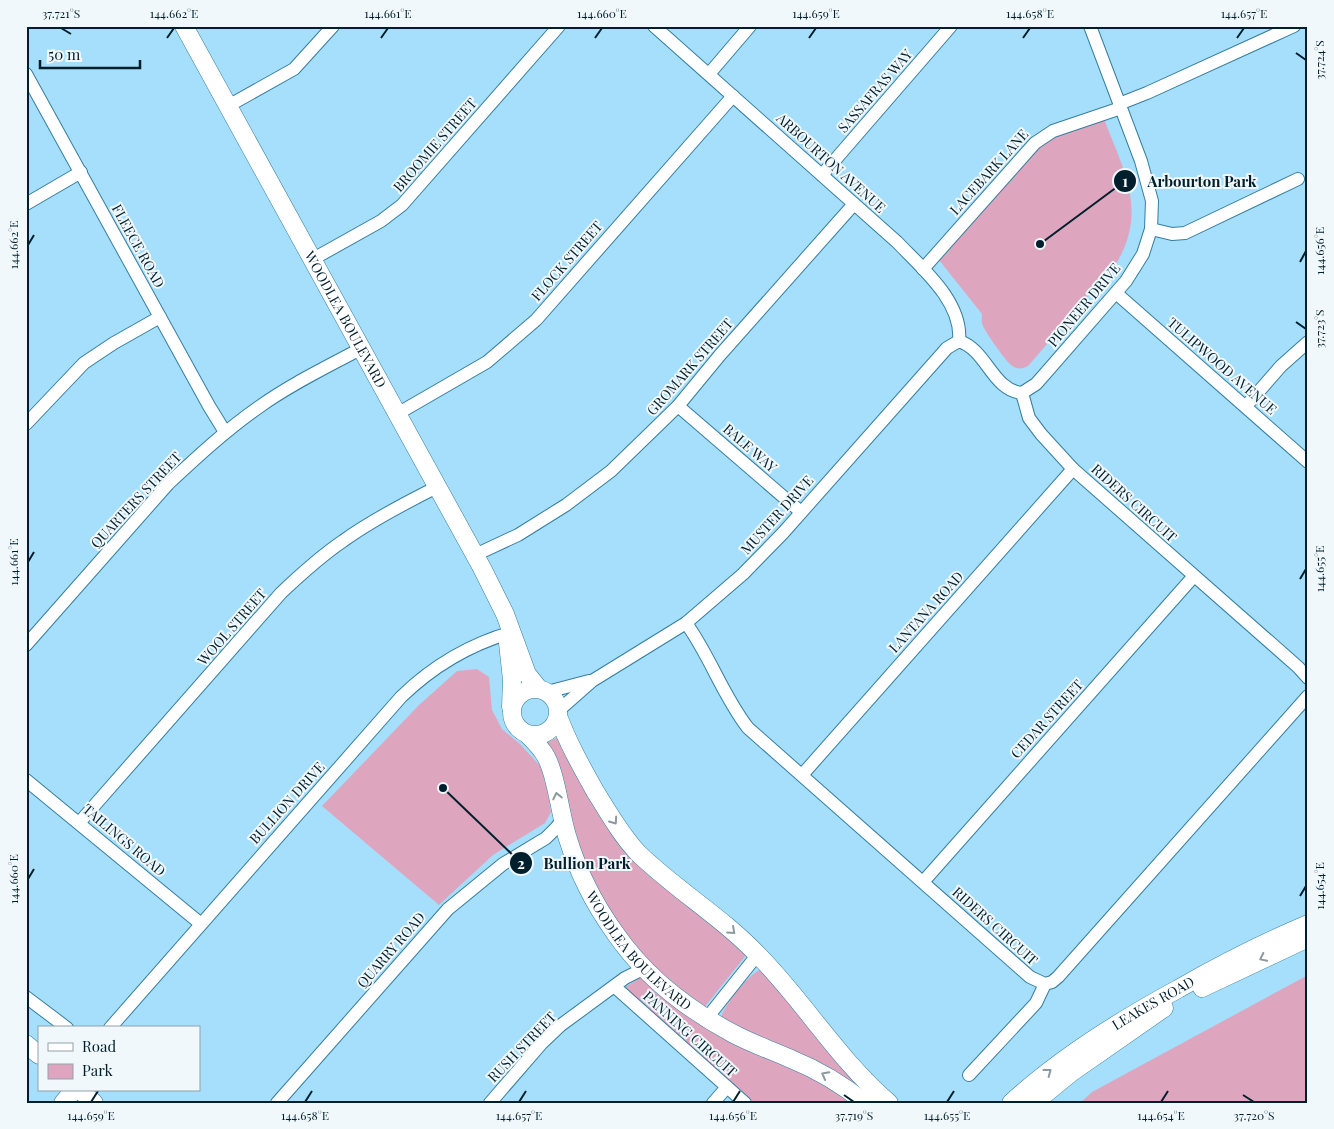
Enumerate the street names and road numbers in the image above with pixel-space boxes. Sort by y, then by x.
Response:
street label: SASSAFRAS WAY [833,44,917,136]
street label: BROOMIE STREET [389,94,481,196]
street label: ARBOURTON AVENUE [772,108,890,217]
street label: LACEBARK LANE [945,125,1032,219]
street label: FLEECE ROAD [108,201,169,291]
street label: FLOCK STREET [527,217,607,305]
street label: WOODLEA BOULEVARD [300,247,391,391]
street label: PIONEER DRIVE [1043,259,1124,350]
street label: TULIPWOOD AVENUE [1164,313,1281,418]
street label: GROMARK STREET [642,314,737,419]
street label: BALE WAY [719,419,782,477]
street label: QUARTERS STREET [86,447,186,552]
street label: RIDERS CIRCUIT [1088,459,1181,546]
street label: MUSTER DRIVE [736,471,817,558]
street label: LANTANA ROAD [884,567,967,656]
street label: WOOL STREET [192,584,270,670]
street label: CEDAR STREET [1006,675,1087,762]
street label: BULLION DRIVE [245,758,329,848]
street label: TAILINGS ROAD [79,799,170,880]
street label: RIDERS CIRCUIT [949,882,1042,969]
street label: WOODLEA BOULEVARD [582,887,696,1014]
street label: QUARRY ROAD [352,908,429,992]
street label: LEAKES ROAD [1108,972,1197,1034]
street label: PANNING CIRCUIT [639,986,741,1081]
street label: RUSH STREET [483,1007,560,1086]

